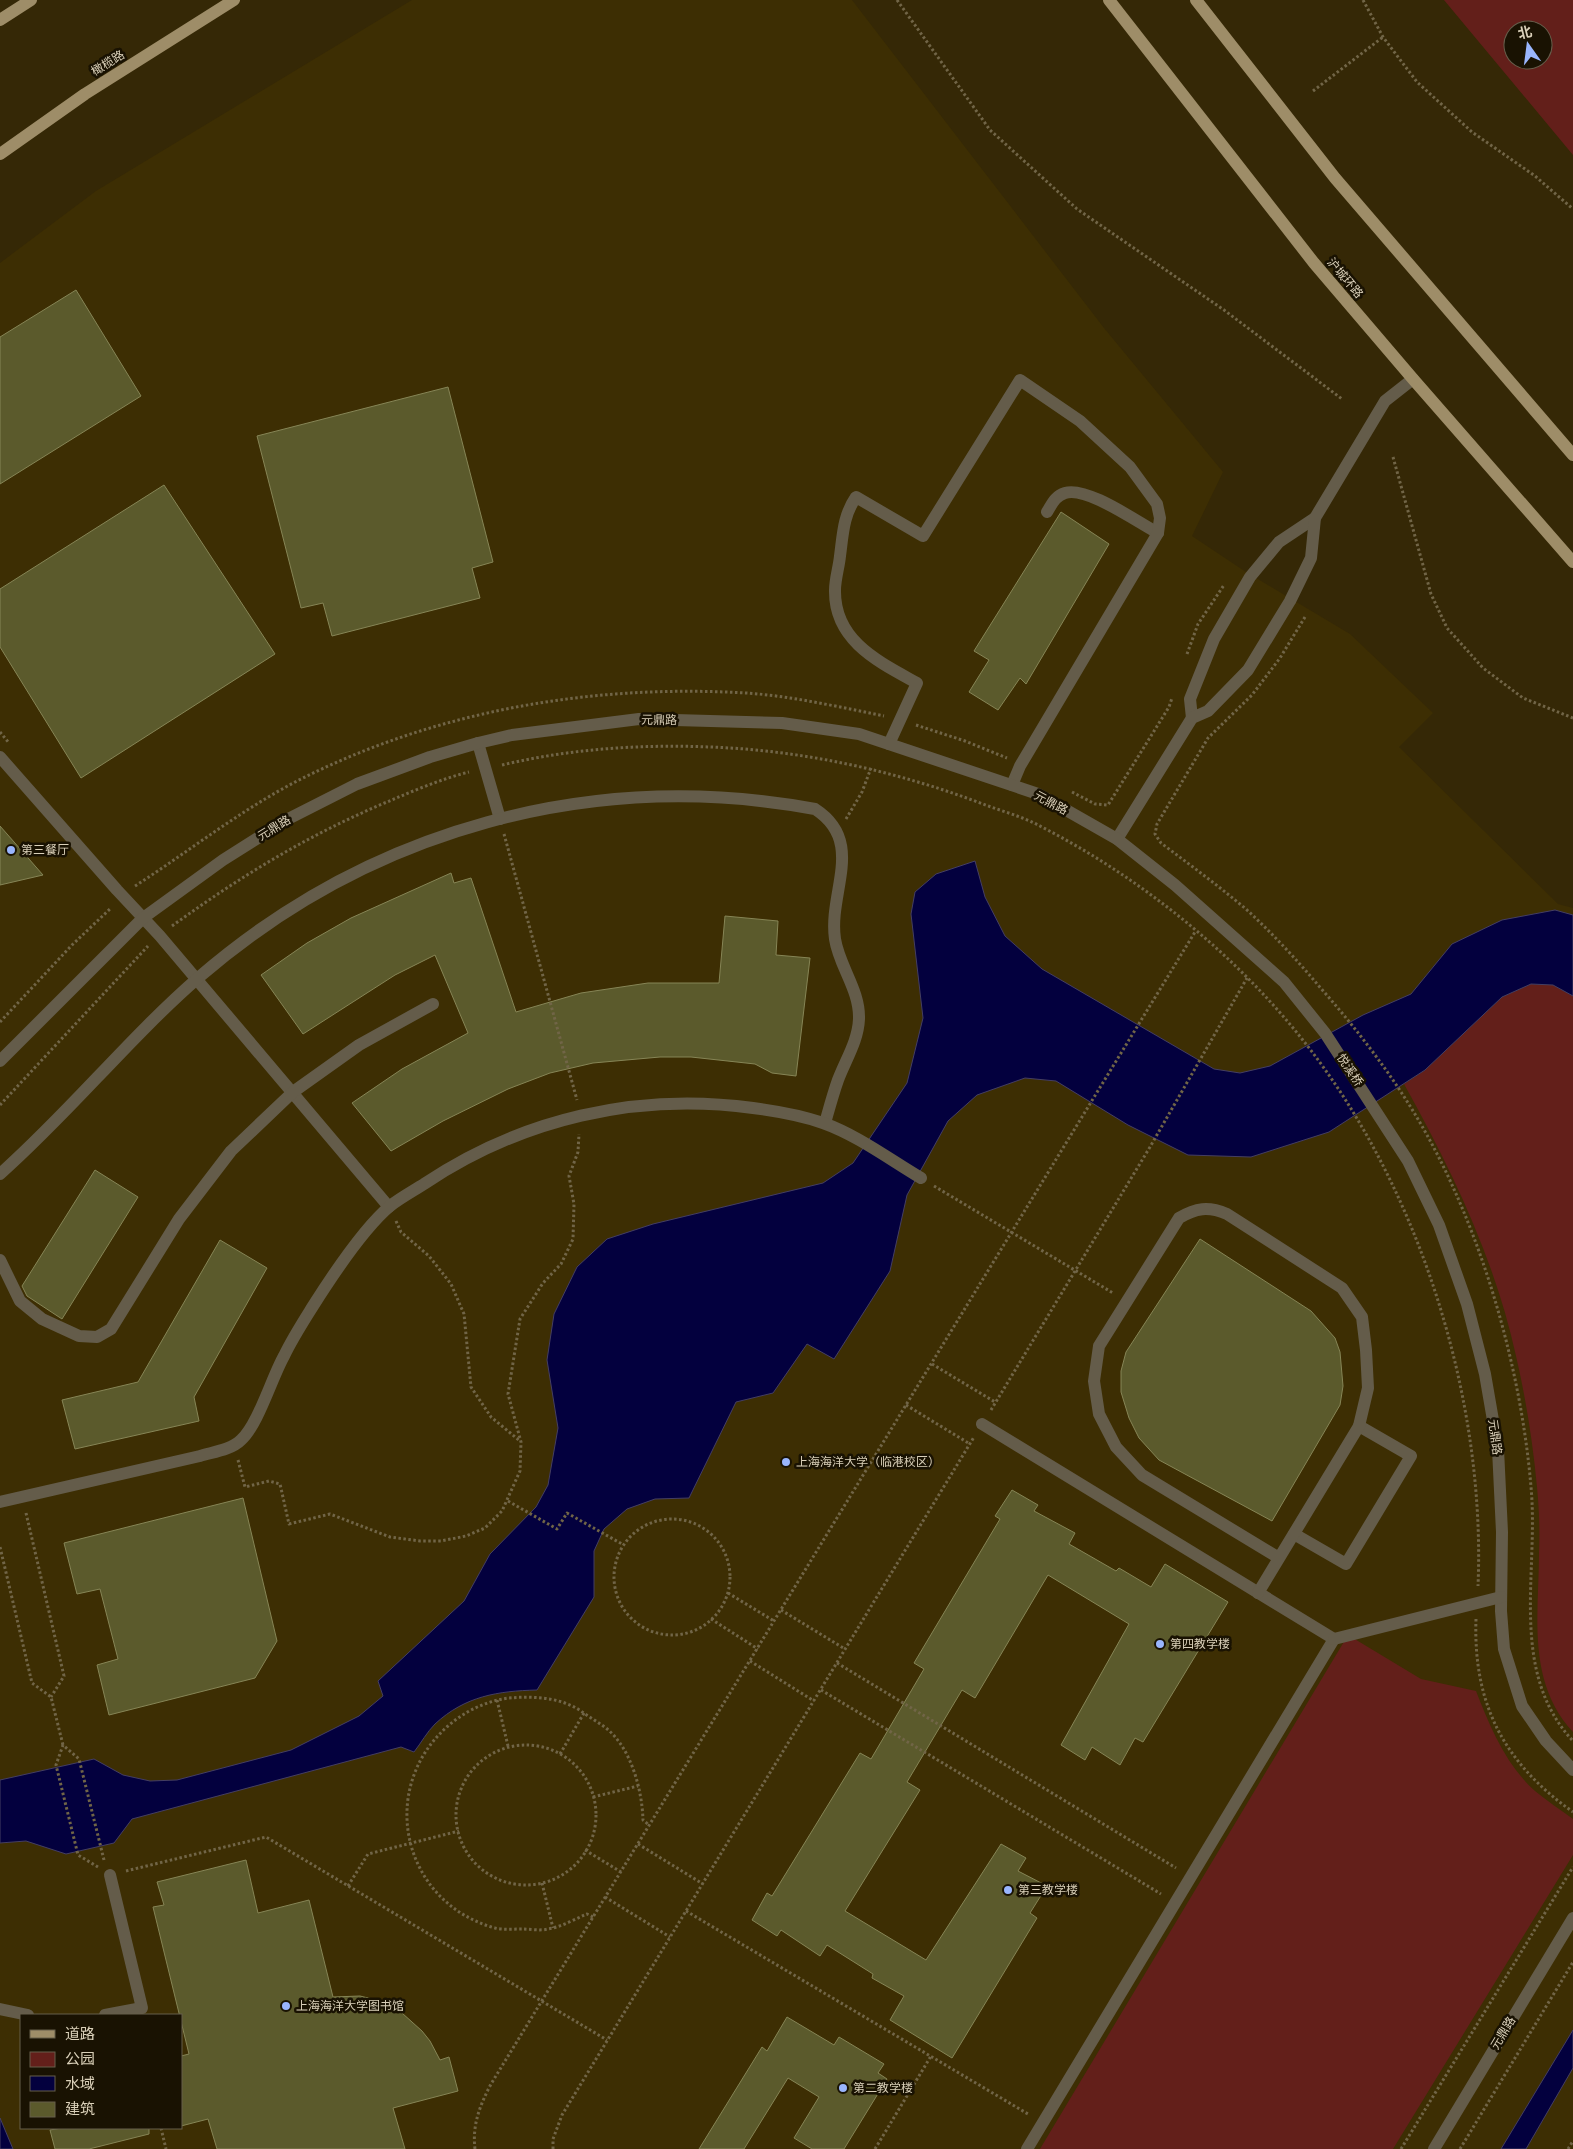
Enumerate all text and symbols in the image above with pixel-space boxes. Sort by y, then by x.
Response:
north arrow [1503,20,1553,70]
text: 北 [1516,22,1534,43]
street label: 橄榄路 [88,47,127,78]
street label: 沪城环路 [1324,254,1367,301]
street label: 元鼎路 [641,712,677,727]
street label: 元鼎路 [1032,787,1071,818]
street label: 元鼎路 [254,812,293,843]
place label: 第三餐厅 [21,842,69,857]
marker: 第三餐厅 [5,844,17,856]
street label: 悦溪桥 [1334,1051,1367,1089]
street label: 元鼎路 [1486,1418,1505,1456]
place label: 上海海洋大学（临港校区） [796,1454,940,1469]
marker: 上海海洋大学（临港校区） [780,1456,792,1468]
place label: 第四教学楼 [1170,1636,1230,1651]
marker: 第四教学楼 [1154,1638,1166,1650]
place label: 第三教学楼 [1018,1882,1078,1897]
marker: 第三教学楼 [1002,1884,1014,1896]
place label: 上海海洋大学图书馆 [296,1998,404,2013]
marker: 上海海洋大学图书馆 [280,2000,292,2012]
street label: 元鼎路 [1487,2013,1518,2052]
legend [20,2014,182,2129]
text: 道路 [65,2024,95,2043]
text: 公园 [65,2049,95,2068]
text: 水域 [65,2074,95,2093]
place label: 第二教学楼 [853,2080,913,2095]
marker: 第二教学楼 [837,2082,849,2094]
text: 建筑 [65,2099,95,2118]

